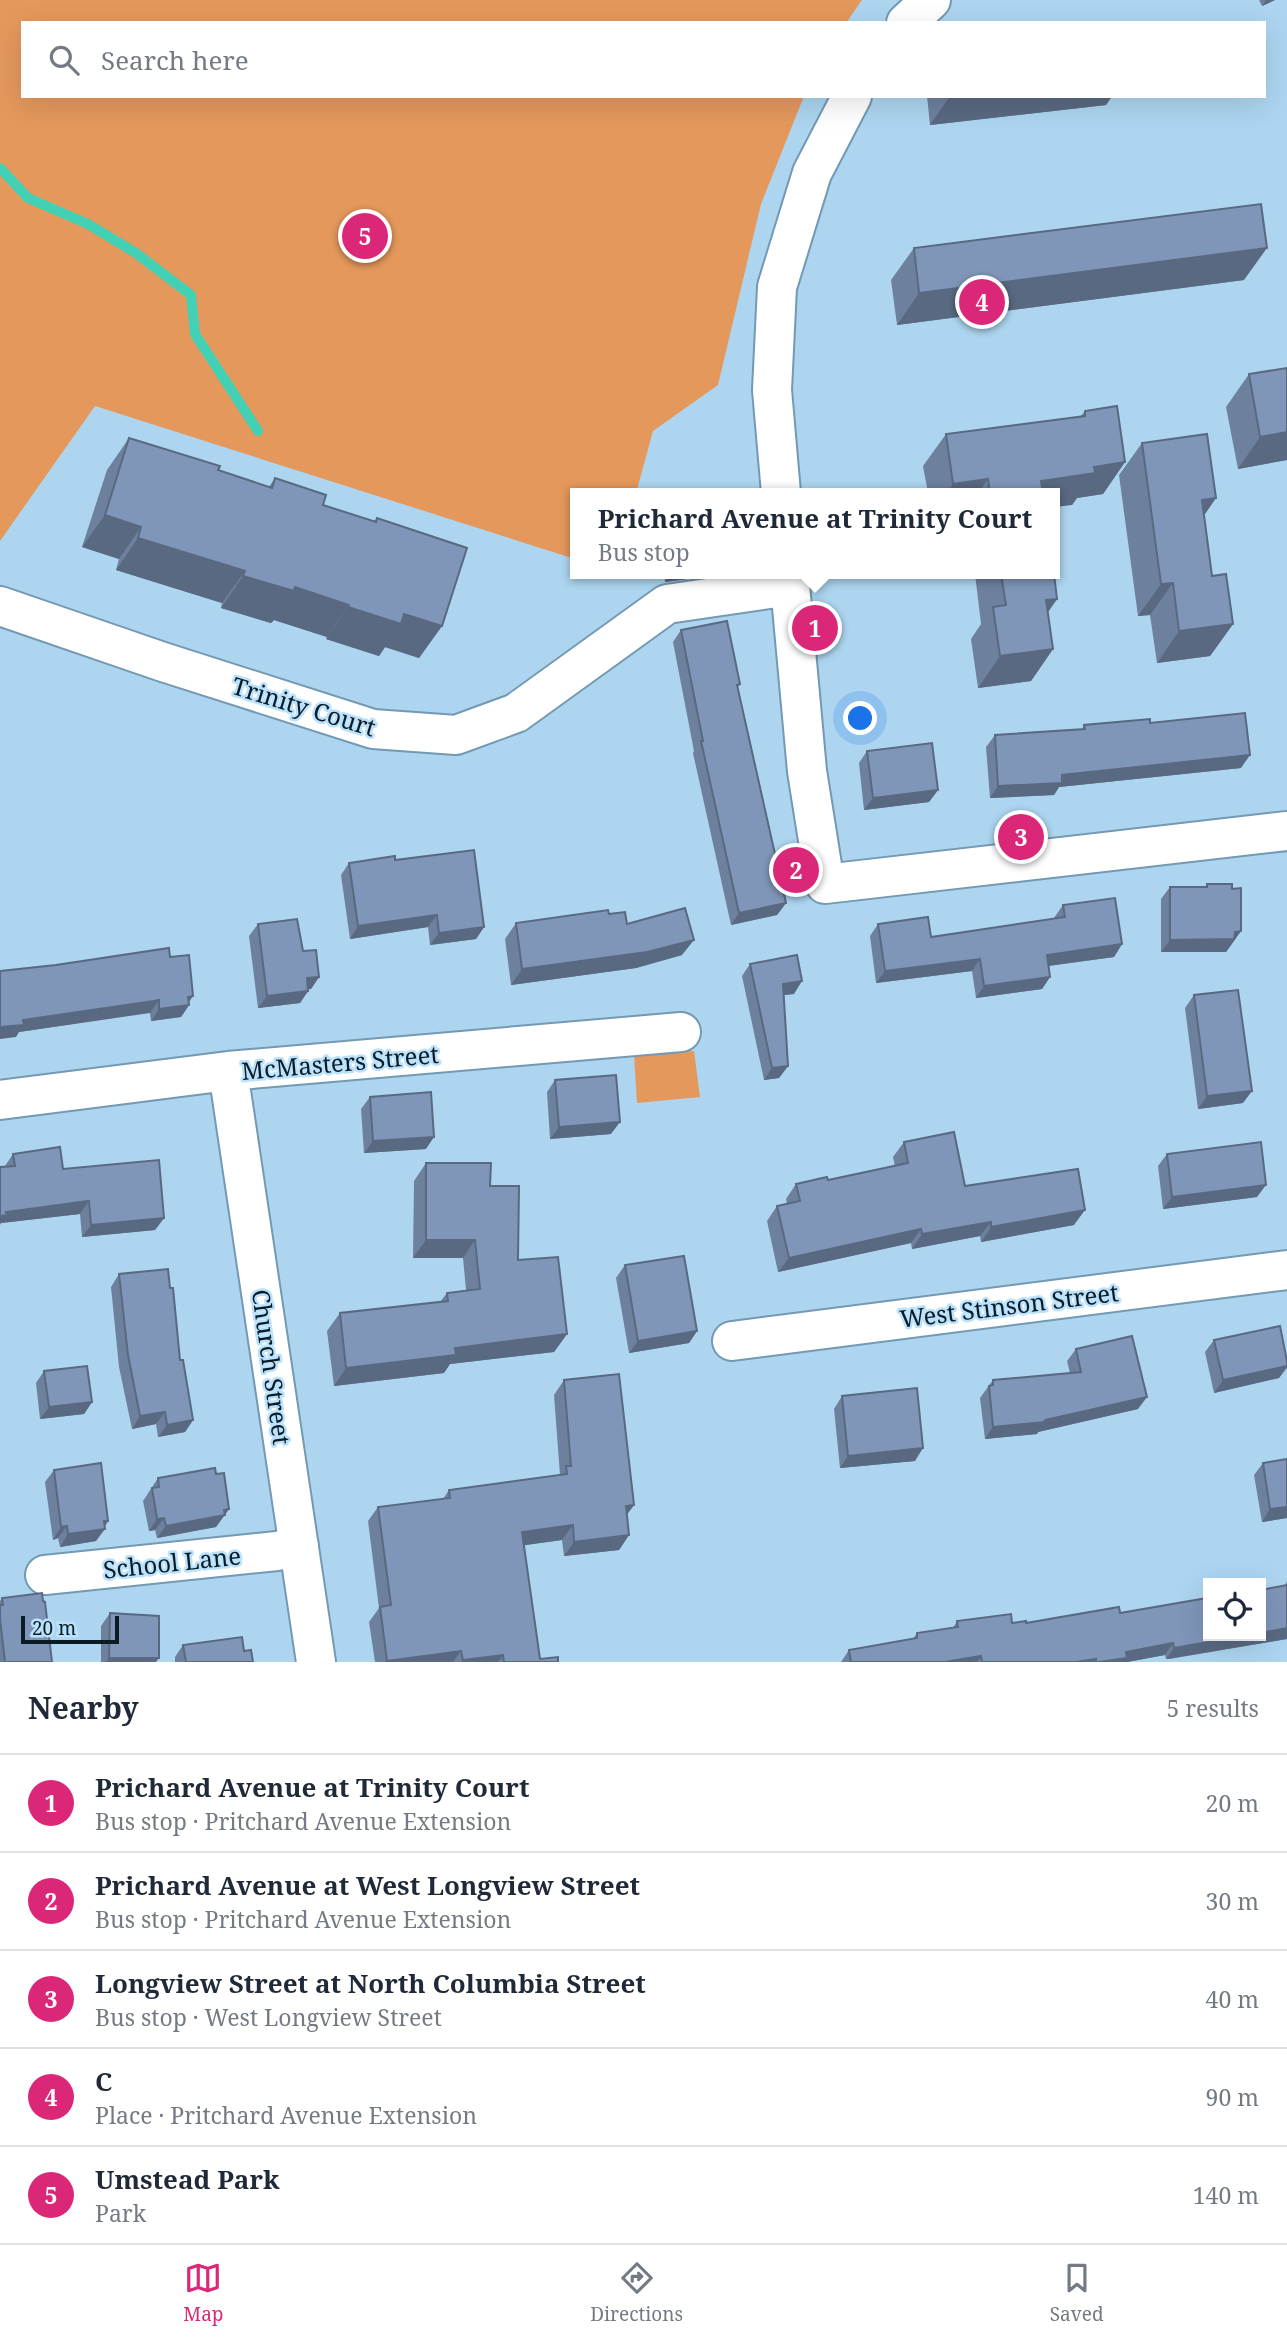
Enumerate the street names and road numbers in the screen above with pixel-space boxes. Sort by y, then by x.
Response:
street label: Trinity Court [228,668,380,744]
street label: McMasters Street [240,1037,440,1087]
street label: West Stinson Street [898,1275,1120,1335]
street label: Church Street [245,1287,299,1447]
street label: School Lane [102,1538,242,1586]

